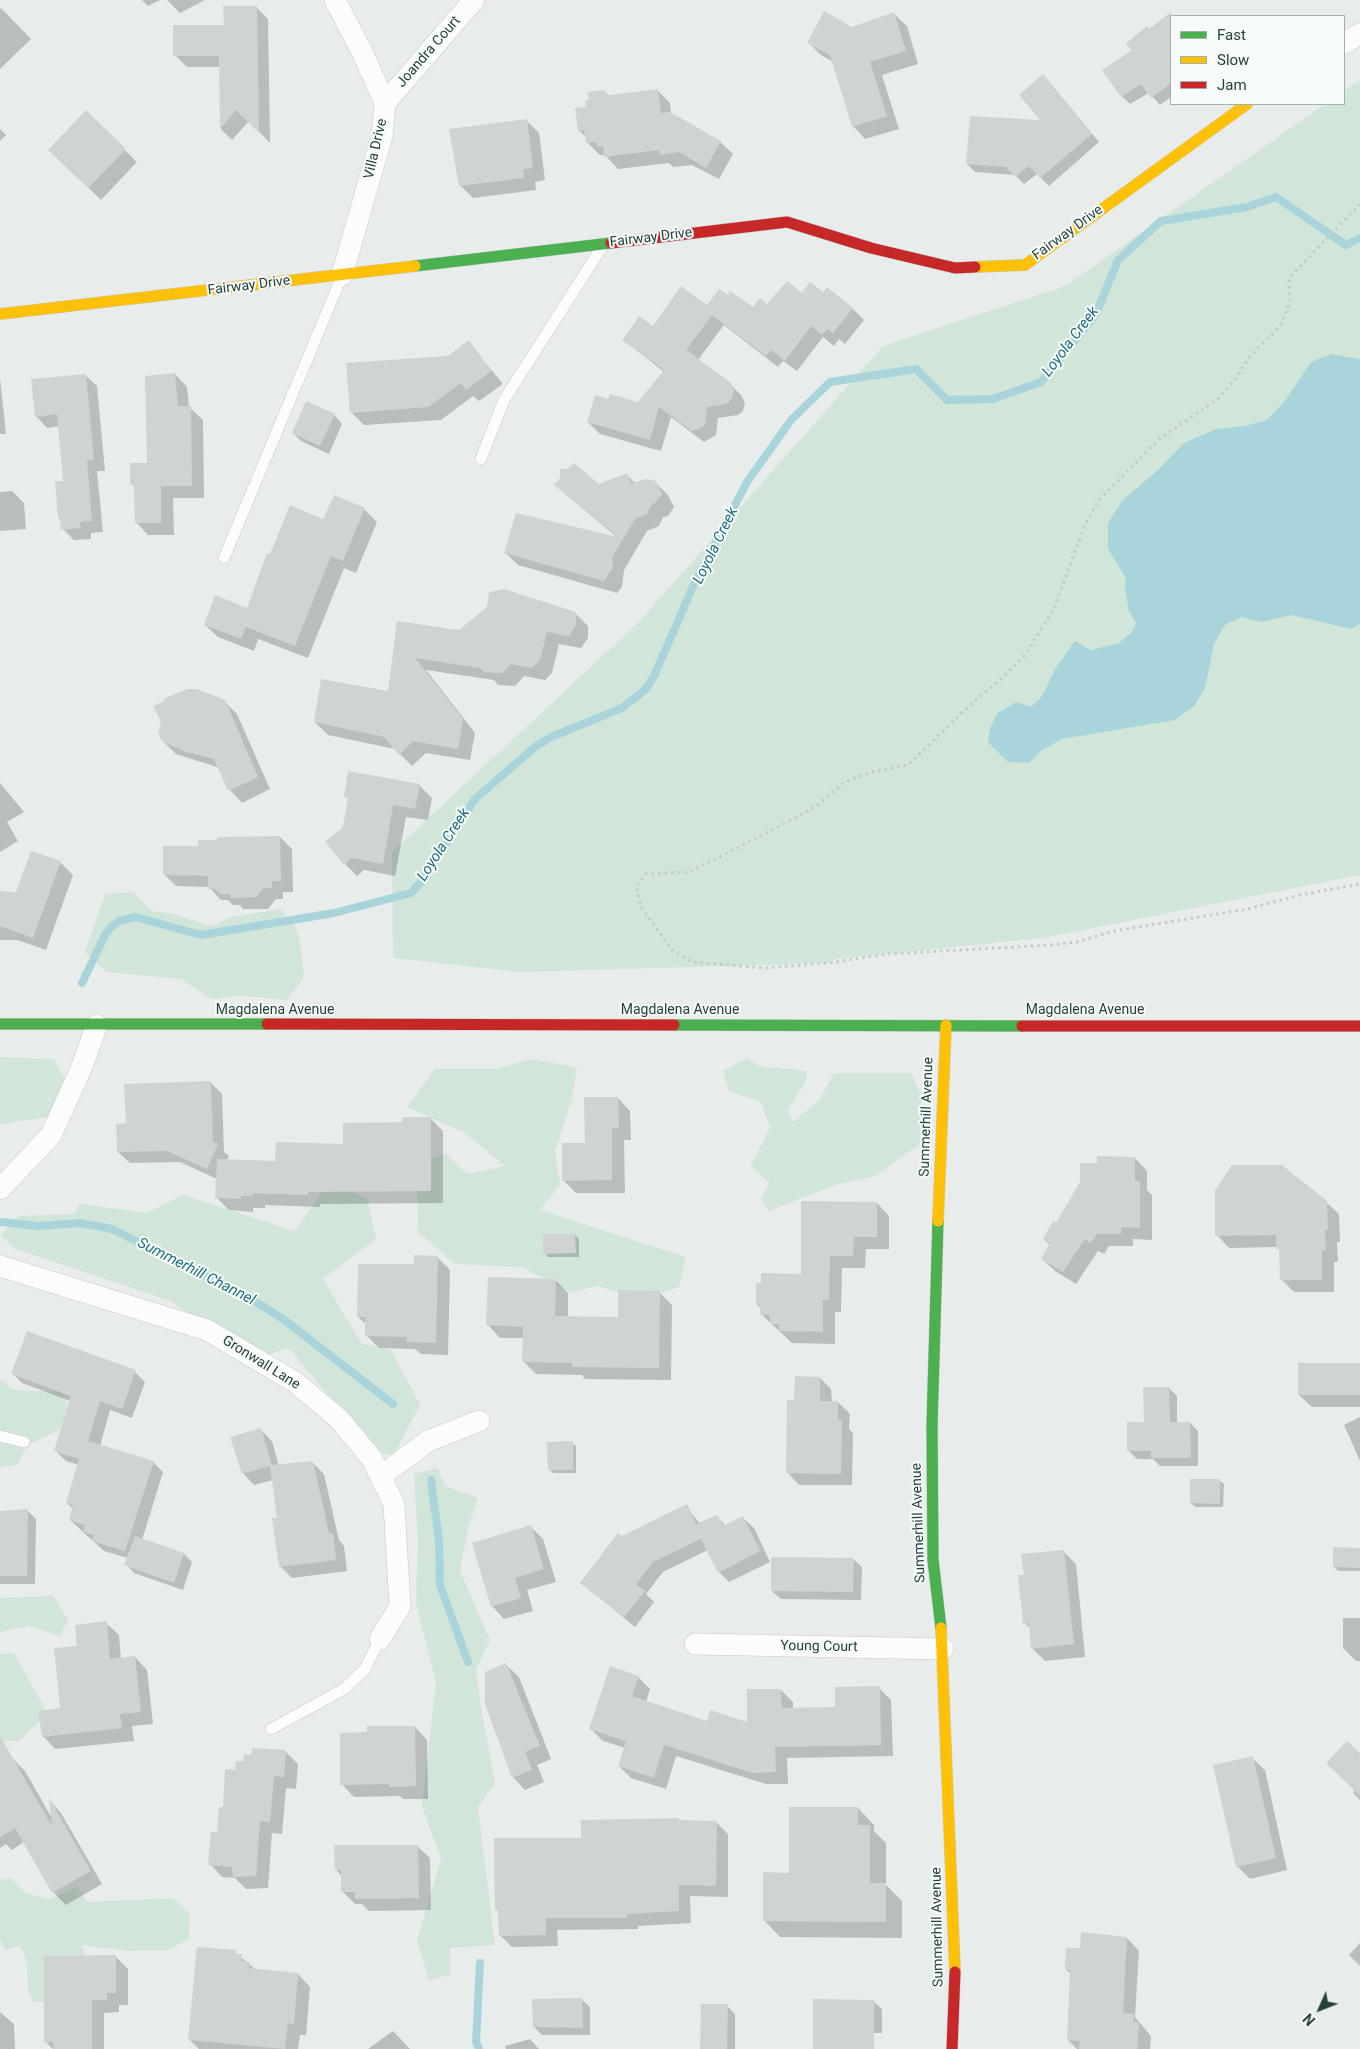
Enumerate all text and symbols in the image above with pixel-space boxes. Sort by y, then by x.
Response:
street label: Joandra Court [393,13,465,91]
legend [1170,15,1345,105]
text: Fast [1217,26,1246,44]
text: Slow [1217,51,1249,69]
text: Jam [1217,76,1247,94]
street label: Villa Drive [361,117,391,181]
street label: Fairway Drive [1030,202,1106,264]
street label: Fairway Drive [609,225,693,251]
street label: Fairway Drive [207,273,291,299]
water label: Loyola Creek [1039,303,1103,381]
water label: Loyola Creek [690,505,742,587]
water label: Loyola Creek [414,805,474,885]
street label: Magdalena Avenue [216,1002,334,1018]
street label: Magdalena Avenue [621,1002,739,1018]
street label: Magdalena Avenue [1026,1002,1144,1018]
street label: Summerhill Avenue [917,1057,937,1177]
water label: Summerhill Channel [134,1235,258,1309]
street label: Gronwall Lane [219,1332,303,1394]
street label: Summerhill Avenue [909,1463,929,1583]
street label: Young Court [780,1638,858,1656]
street label: Summerhill Avenue [929,1867,947,1987]
north arrow [1295,1984,1345,2034]
text: N [1300,2010,1318,2029]

